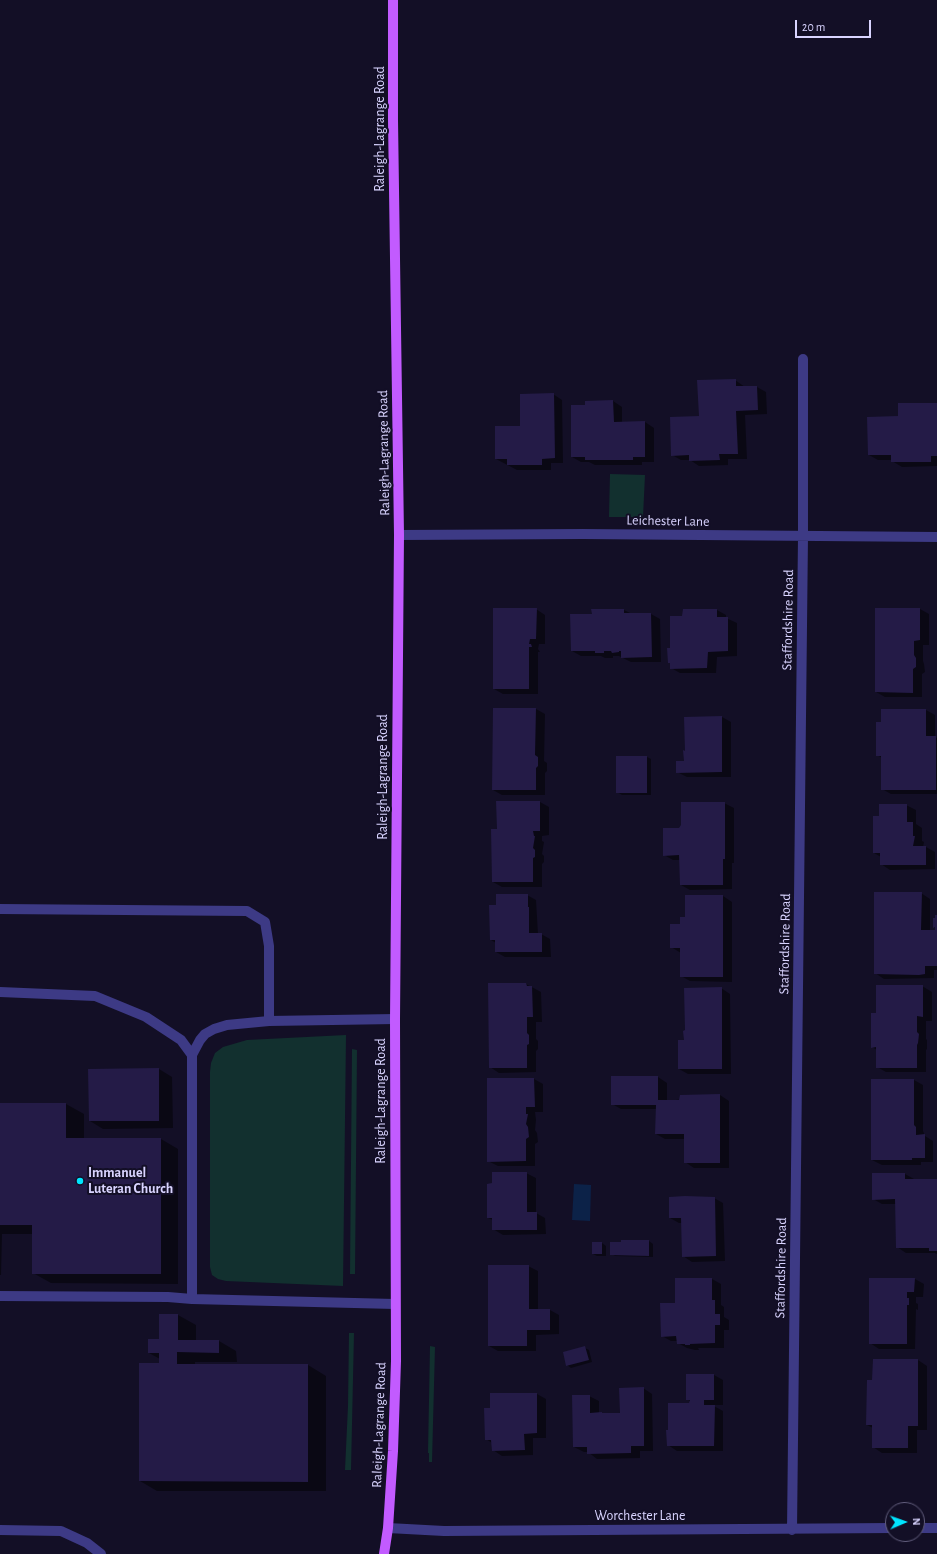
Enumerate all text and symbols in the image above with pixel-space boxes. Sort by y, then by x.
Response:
scale bar [797,12,873,38]
text: 20 m [802,21,825,33]
street label: Raleigh-Lagrange Road [372,66,388,192]
street label: Raleigh-Lagrange Road [375,390,393,516]
street label: Leichester Lane [626,512,710,530]
street label: Staffordshire Road [779,569,797,671]
street label: Raleigh-Lagrange Road [375,714,391,840]
street label: Staffordshire Road [776,893,794,995]
street label: Raleigh-Lagrange Road [373,1038,389,1164]
place label: Immanuel Luteran Church [88,1165,173,1198]
marker: Immanuel Luteran Church [75,1176,85,1186]
street label: Staffordshire Road [772,1217,790,1319]
street label: Raleigh-Lagrange Road [368,1362,390,1488]
north arrow [885,1502,925,1542]
street label: Worchester Lane [595,1508,685,1524]
text: N [911,1518,922,1526]

